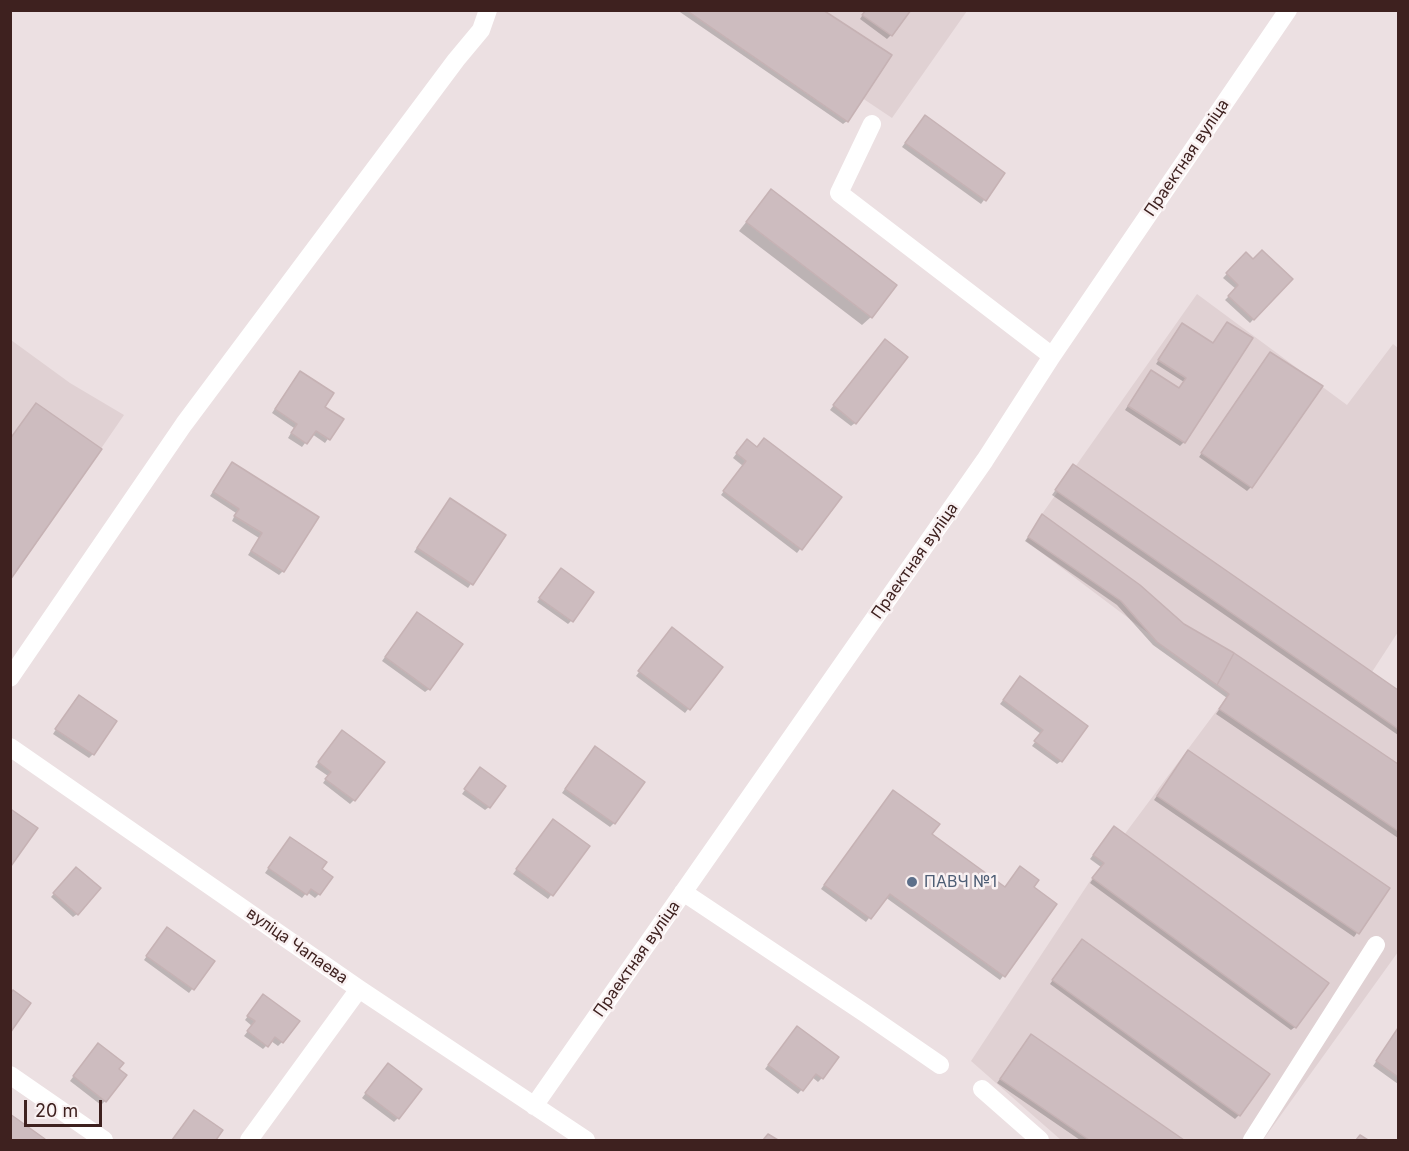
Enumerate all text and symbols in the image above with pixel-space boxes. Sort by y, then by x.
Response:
street label: Праектная вуліца [1141,96,1233,220]
street label: Праектная вуліца [868,499,962,623]
place label: ПАВЧ №1 [924,872,997,892]
marker: ПАВЧ №1 [905,875,919,889]
street label: Праектная вуліца [590,897,684,1021]
street label: вуліца Чапаева [243,904,351,988]
scale bar [27,1088,105,1126]
text: 20 m [35,1100,78,1121]

